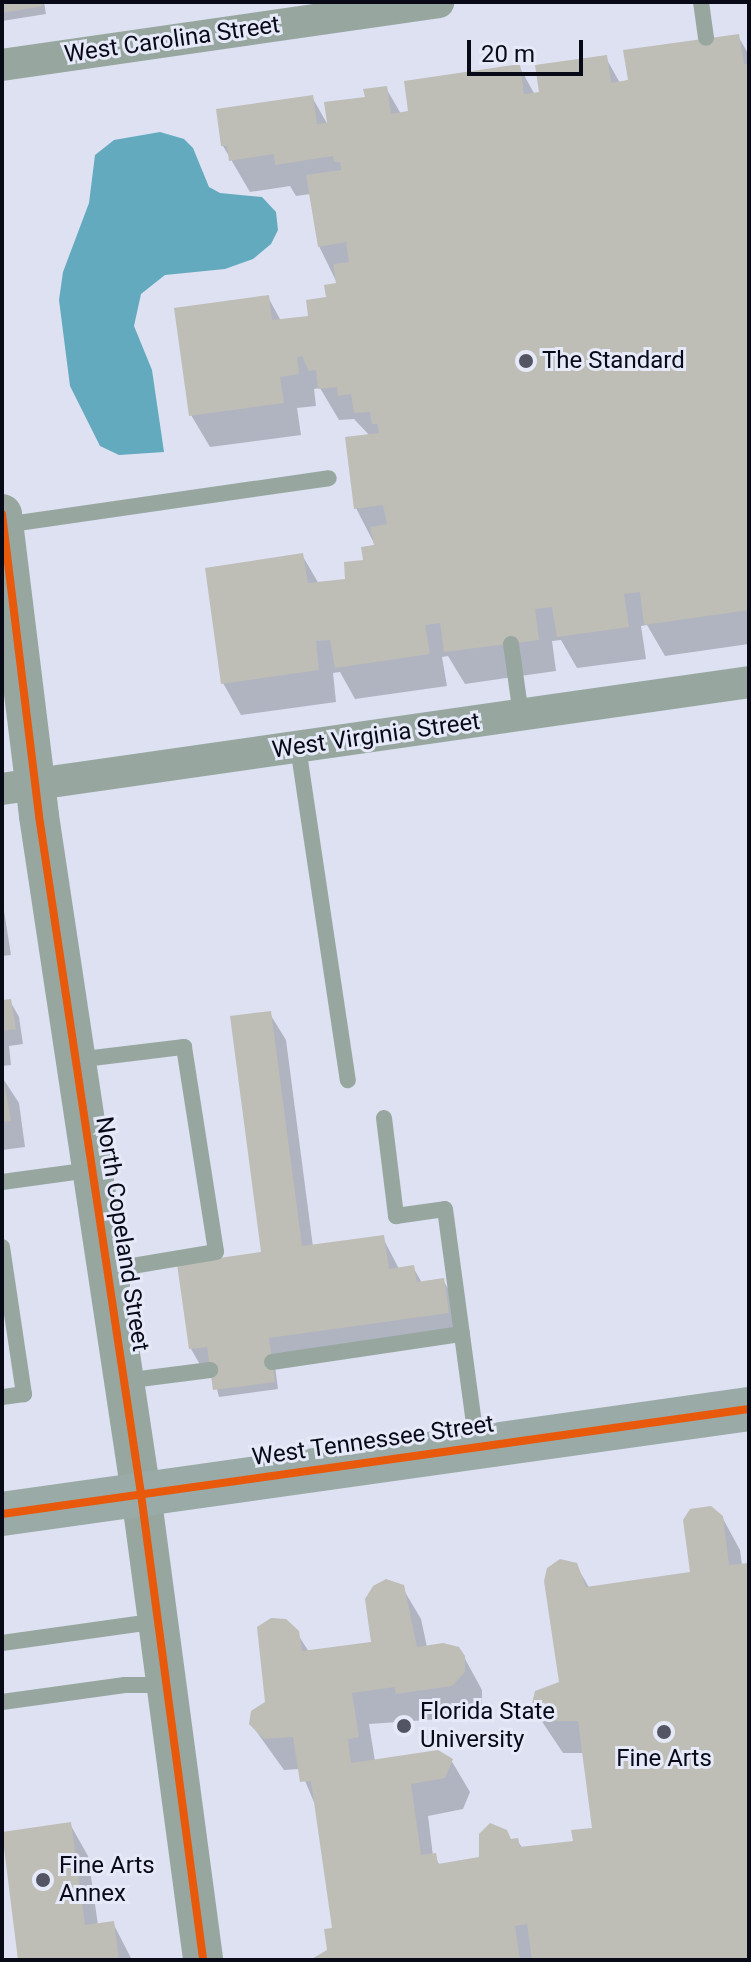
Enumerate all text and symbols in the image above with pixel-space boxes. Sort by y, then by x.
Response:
street label: West Carolina Street [62,11,282,69]
scale bar [471,24,587,74]
text: 20 m [481,40,535,68]
place label: The Standard [542,347,685,375]
marker: The Standard [517,352,535,370]
street label: West Virginia Street [270,707,482,765]
street label: North Copeland Street [89,1115,155,1353]
street label: West Tennessee Street [250,1410,496,1472]
place label: Florida State University [420,1698,555,1754]
marker: Florida State University [395,1717,413,1735]
marker: Fine Arts [655,1723,673,1741]
place label: Fine Arts [616,1745,712,1773]
place label: Fine Arts Annex [59,1852,155,1908]
marker: Fine Arts Annex [34,1871,52,1889]

